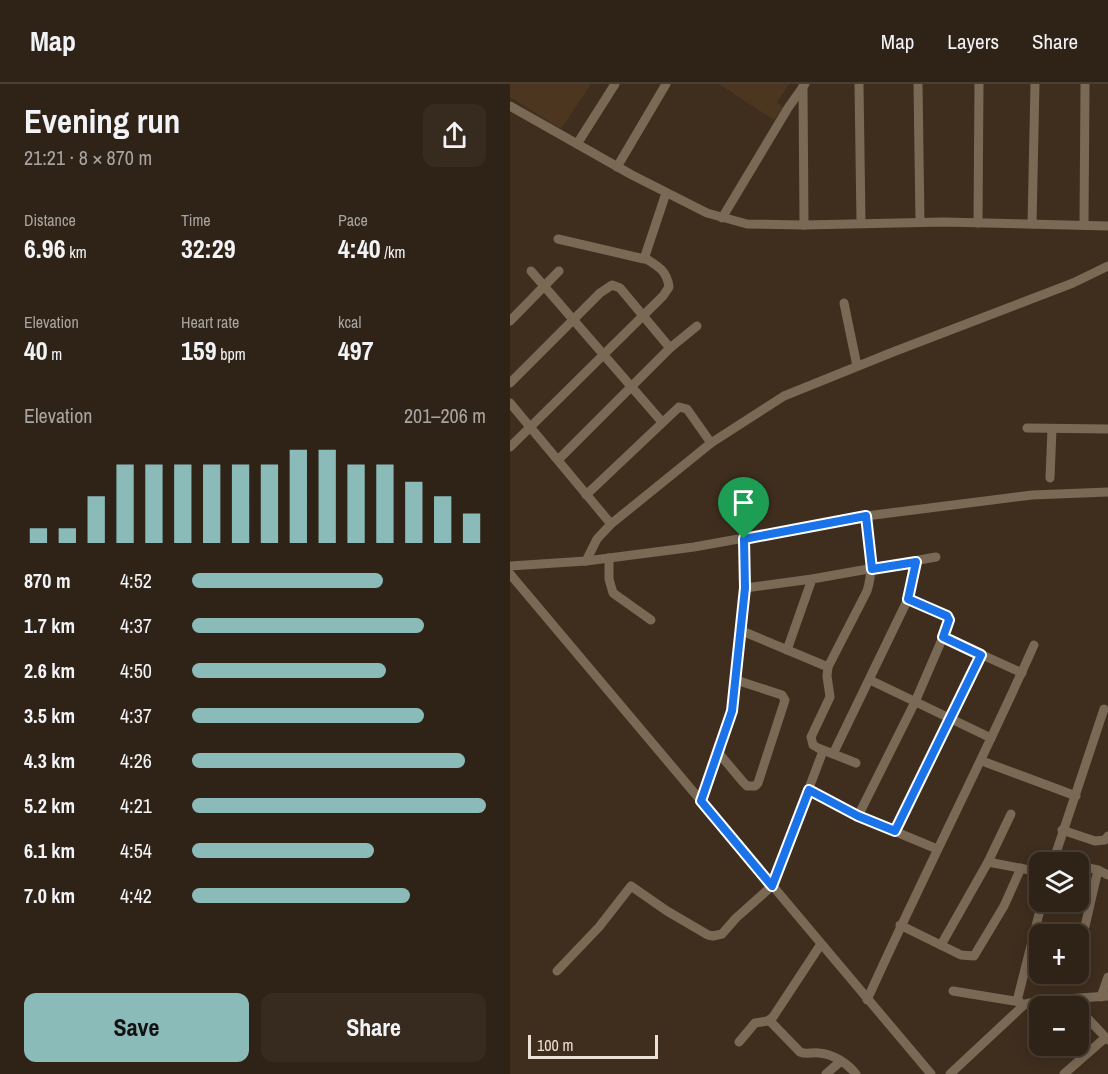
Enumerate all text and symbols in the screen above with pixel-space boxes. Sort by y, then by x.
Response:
text: Map [30,22,76,60]
text: Map [881,27,914,56]
text: Layers [947,27,999,56]
text: Share [1032,27,1078,56]
text: Evening run [24,99,180,143]
button: share [423,104,486,167]
text: 21:21 · 8 × 870 m [24,144,152,171]
text: Distance [24,209,76,231]
text: Time [181,209,211,231]
text: Pace [338,209,368,231]
text: 6.96 [24,231,66,266]
text: 32:29 [181,231,236,266]
text: 4:40 [338,231,381,266]
text: km [66,241,87,263]
text: /km [381,241,405,263]
text: Elevation [24,311,79,333]
text: Heart rate [181,311,239,333]
text: kcal [338,311,361,333]
text: 40 [24,333,48,368]
text: 159 [181,333,217,368]
text: 497 [338,333,374,368]
text: m [48,343,62,365]
text: bpm [217,343,246,365]
text: Elevation [24,402,92,429]
text: 201–206 m [404,402,486,429]
pin [718,477,769,539]
icon: arrive [727,486,760,519]
text: 870 m [24,567,71,594]
text: 4:52 [120,567,152,594]
text: 1.7 km [24,612,75,639]
text: 4:37 [120,612,152,639]
text: 2.6 km [24,657,75,684]
text: 4:50 [120,657,152,684]
text: 3.5 km [24,702,75,729]
text: 4:37 [120,702,152,729]
text: 4.3 km [24,747,75,774]
text: 4:26 [120,747,152,774]
text: 5.2 km [24,792,75,819]
text: 4:21 [120,792,152,819]
text: 6.1 km [24,837,75,864]
text: 4:54 [120,837,152,864]
map controls [1029,852,1089,1056]
button: layers [1029,852,1089,912]
text: 7.0 km [24,882,75,909]
text: 4:42 [120,882,152,909]
button: + [1029,924,1089,984]
button: Save [24,993,249,1062]
button: Share [261,993,486,1062]
button: − [1029,996,1089,1056]
scale bar [528,1032,658,1060]
text: 100 m [537,1034,573,1056]

